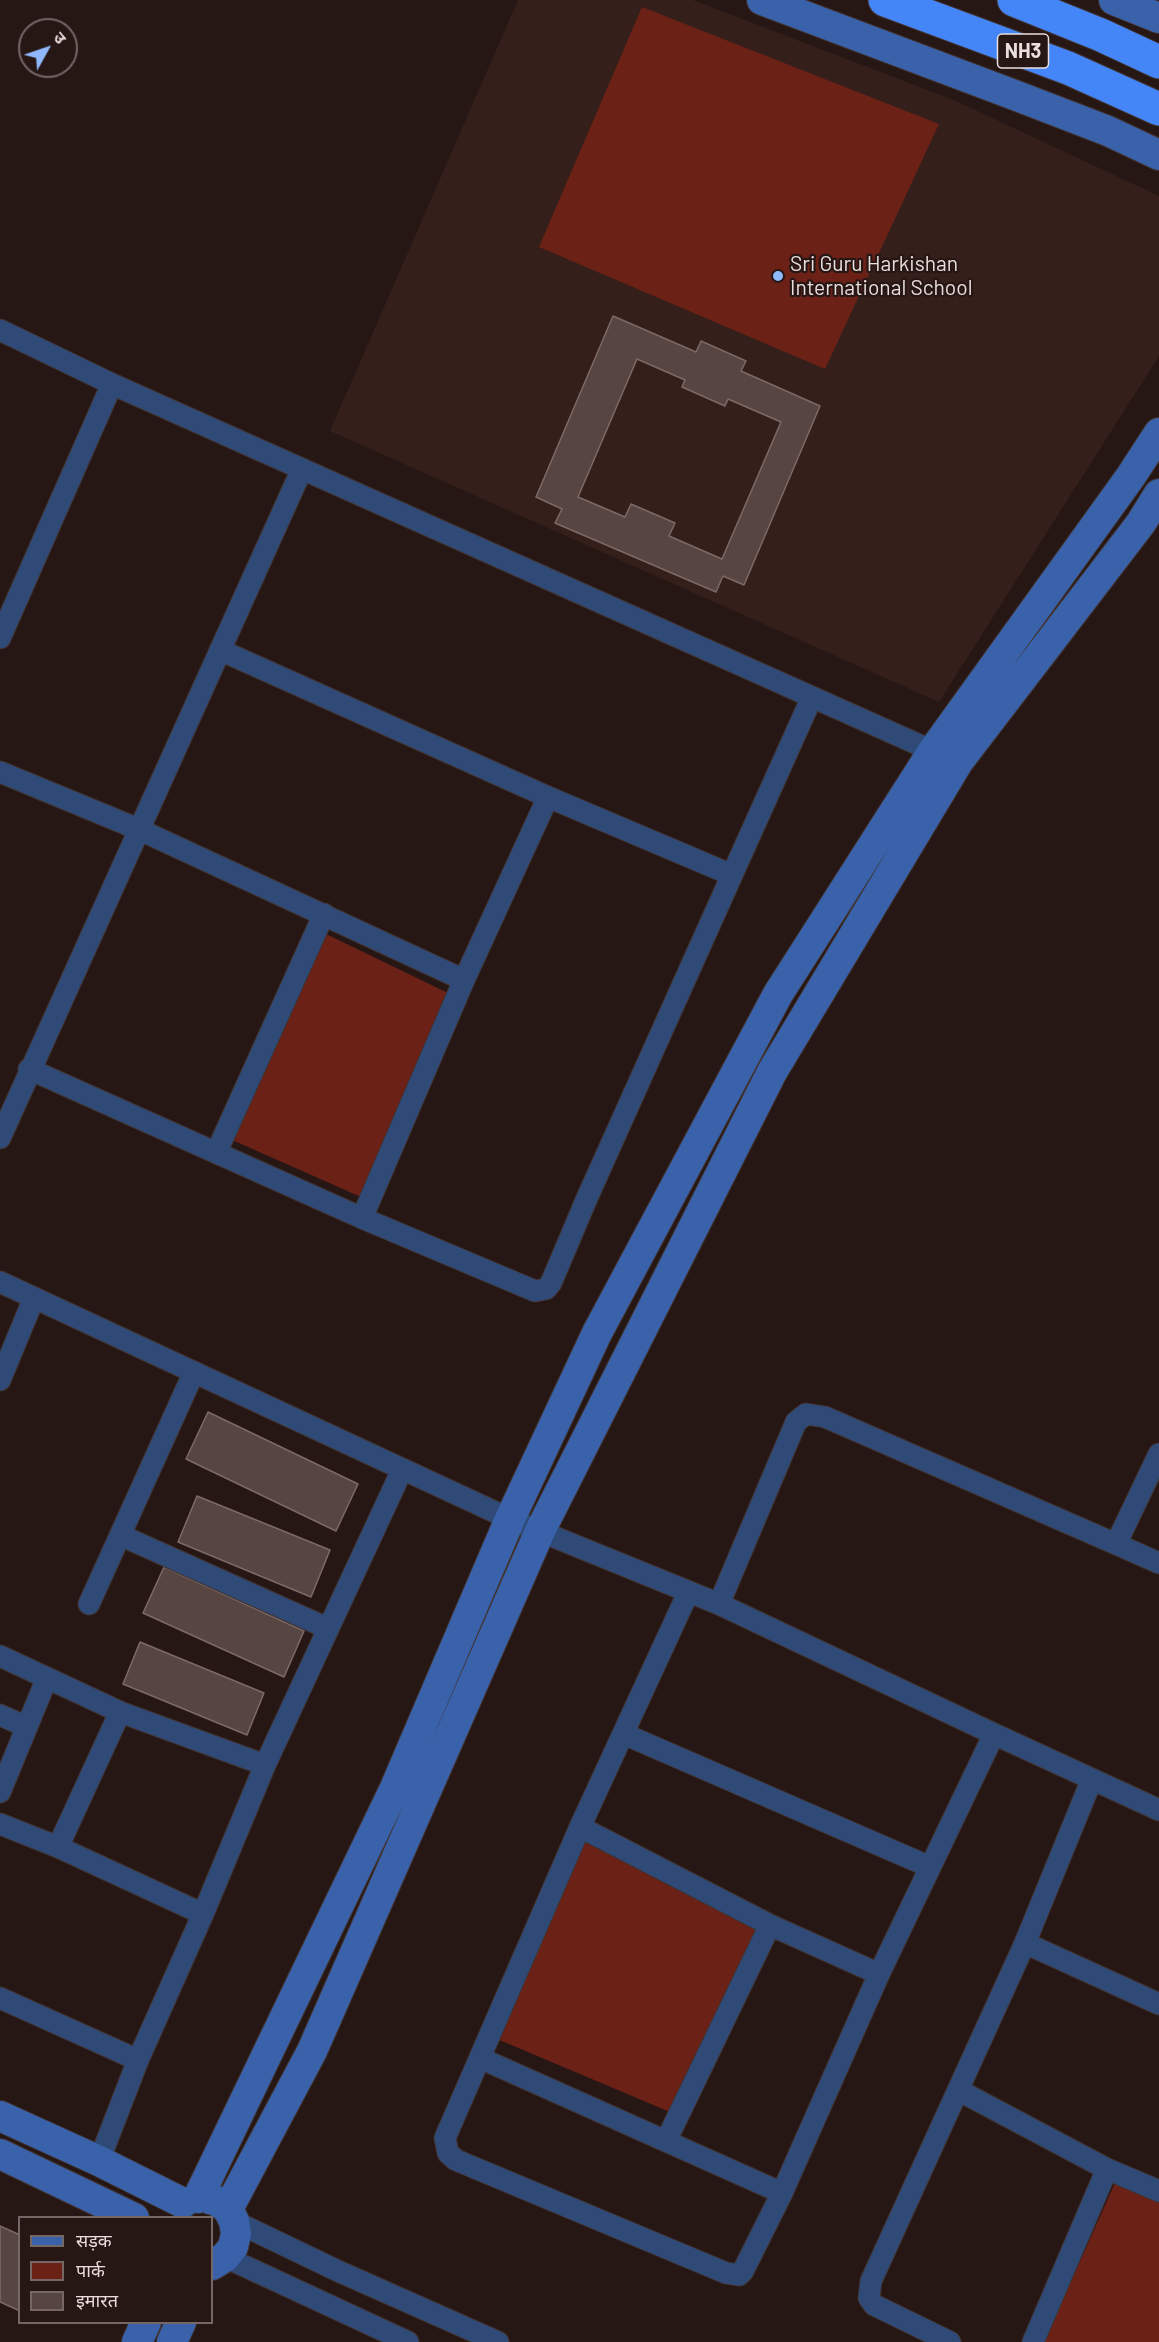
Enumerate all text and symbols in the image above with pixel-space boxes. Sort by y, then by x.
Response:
north arrow [18,18,78,78]
text: उ [50,28,71,47]
road number: NH3 [998,34,1048,68]
place label: Sri Guru Harkishan International School [790,251,972,301]
marker: Sri Guru Harkishan International School [771,269,785,283]
legend [18,2216,213,2324]
text: सड़क [76,2229,112,2251]
text: पार्क [76,2259,105,2281]
text: इमारत [76,2289,118,2311]

